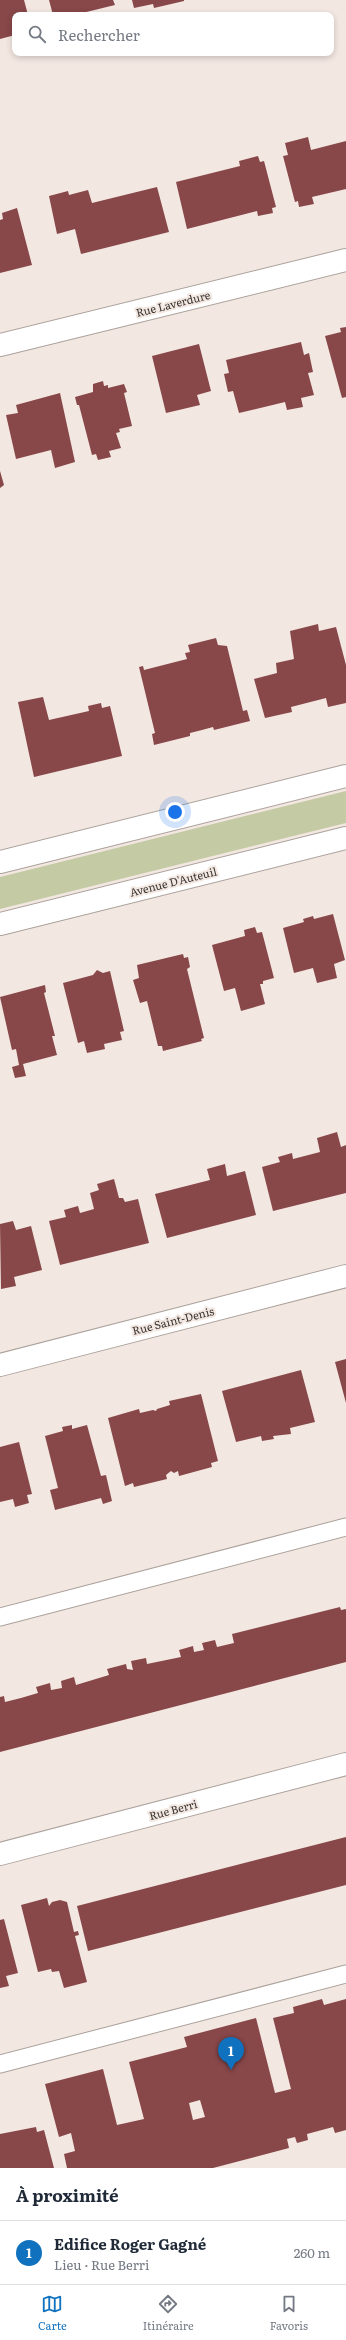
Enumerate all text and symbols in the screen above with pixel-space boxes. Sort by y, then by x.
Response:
search box [12,12,334,56]
icon: search [26,23,48,45]
text: Rechercher [58,23,140,46]
street label: Rue Laverdure [134,286,212,320]
your location [165,802,185,822]
street label: Avenue D'Auteuil [128,862,219,900]
street label: Rue Saint-Denis [130,1302,216,1338]
street label: Rue Berri [147,1795,199,1823]
pin: 1 [218,2037,244,2070]
text: À proximité [16,2182,119,2207]
text: Edifice Roger Gagné [54,2232,206,2255]
text: 1 [26,2243,32,2262]
text: 260 m [294,2243,330,2262]
text: Lieu · Rue Berri [54,2255,149,2274]
tab: Carte [38,2293,67,2333]
tab: Itinéraire [143,2293,194,2333]
tab: Favoris [270,2293,308,2333]

